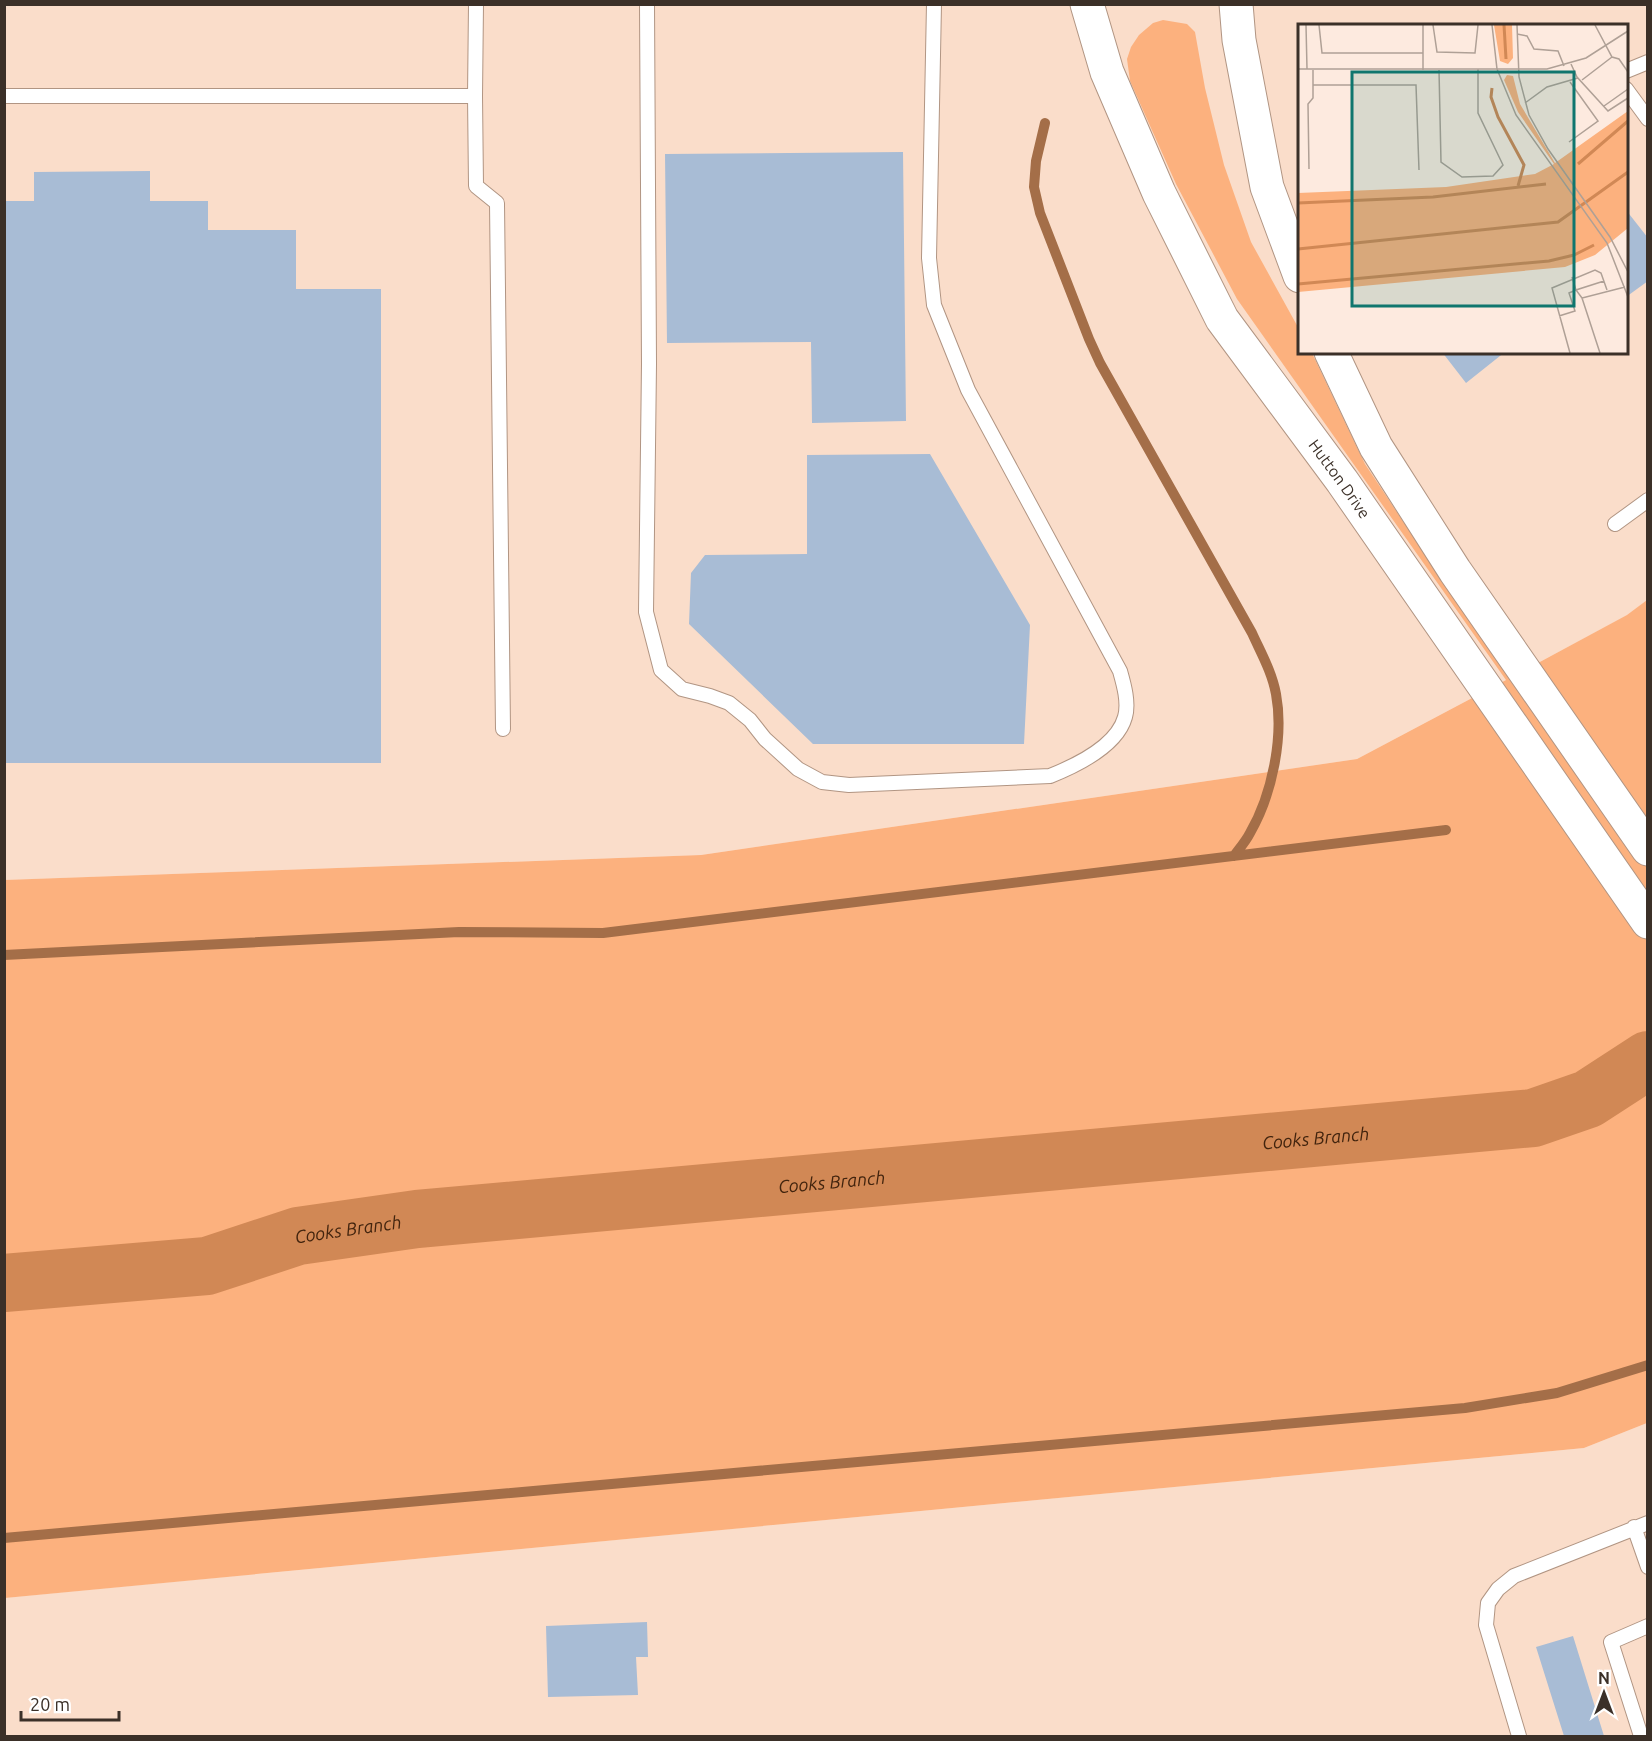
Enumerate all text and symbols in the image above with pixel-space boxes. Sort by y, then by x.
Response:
inset map [1298,24,1628,354]
street label: Hutton Drive [1305,436,1374,522]
water label: Cooks Branch [1261,1123,1370,1152]
water label: Cooks Branch [777,1167,886,1196]
water label: Cooks Branch [293,1211,403,1246]
north arrow [1574,1663,1634,1723]
text: N [1598,1669,1610,1687]
scale bar [21,1684,118,1722]
text: 20 m [30,1694,70,1714]

